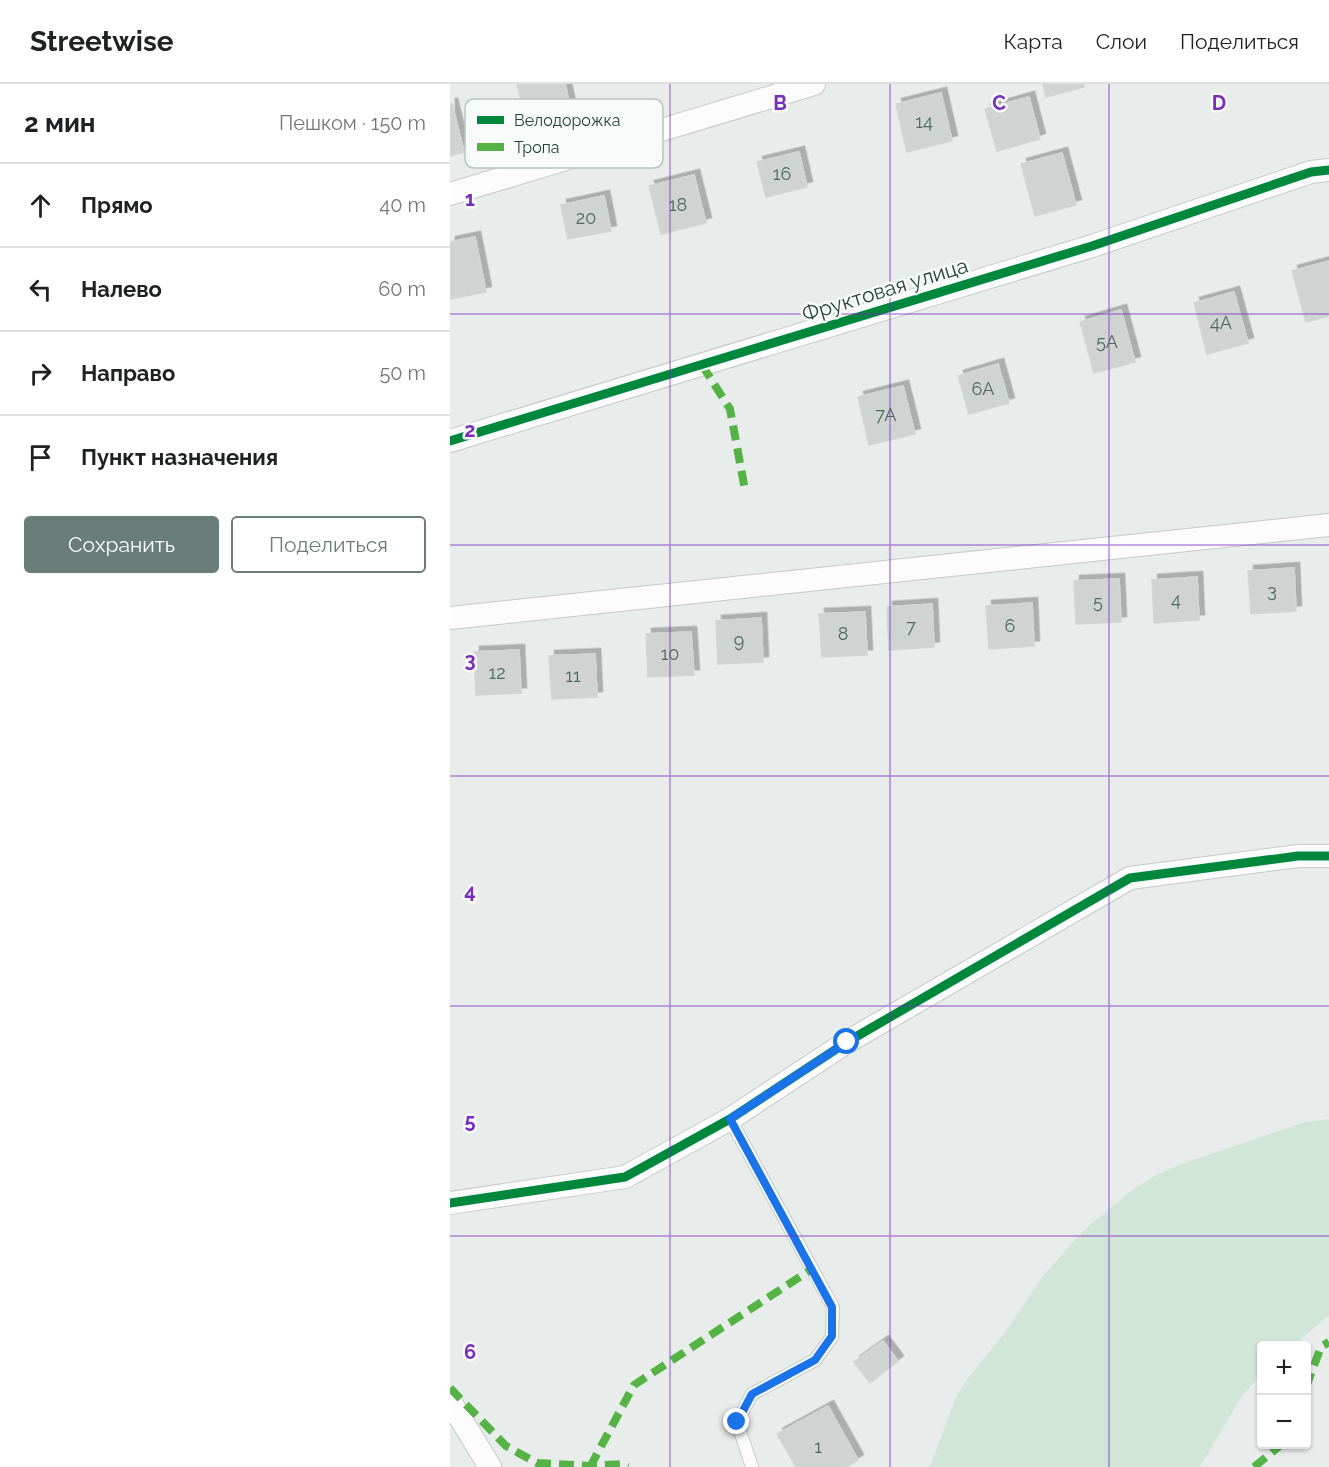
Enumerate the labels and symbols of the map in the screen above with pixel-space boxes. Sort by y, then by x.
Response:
text: B [773,91,787,115]
text: C [992,91,1006,115]
text: D [1212,91,1226,115]
legend [465,99,663,168]
text: Велодорожка [514,111,621,130]
house number: 14 [915,111,933,132]
text: Тропа [514,138,560,157]
house number: 16 [773,163,791,184]
text: 1 [465,187,475,211]
house number: 18 [669,194,687,215]
house number: 20 [576,207,596,228]
street label: Фруктовая улица [799,252,971,327]
house number: 4А [1210,312,1232,333]
house number: 5А [1096,331,1118,352]
house number: 6А [972,378,994,399]
house number: 7А [876,404,897,425]
text: 2 [464,418,476,442]
house number: 3 [1267,580,1277,601]
house number: 4 [1171,589,1181,610]
house number: 5 [1093,591,1103,612]
house number: 6 [1005,615,1016,636]
house number: 7 [906,616,916,637]
house number: 8 [838,623,848,644]
house number: 9 [734,630,744,651]
house number: 10 [661,643,679,664]
text: 3 [464,648,476,672]
house number: 12 [488,662,506,683]
house number: 11 [565,665,581,686]
text: 4 [464,879,476,903]
route start [833,1028,859,1054]
text: 5 [464,1109,476,1133]
text: 6 [464,1340,476,1364]
route end [723,1408,749,1434]
house number: 1 [814,1436,822,1457]

